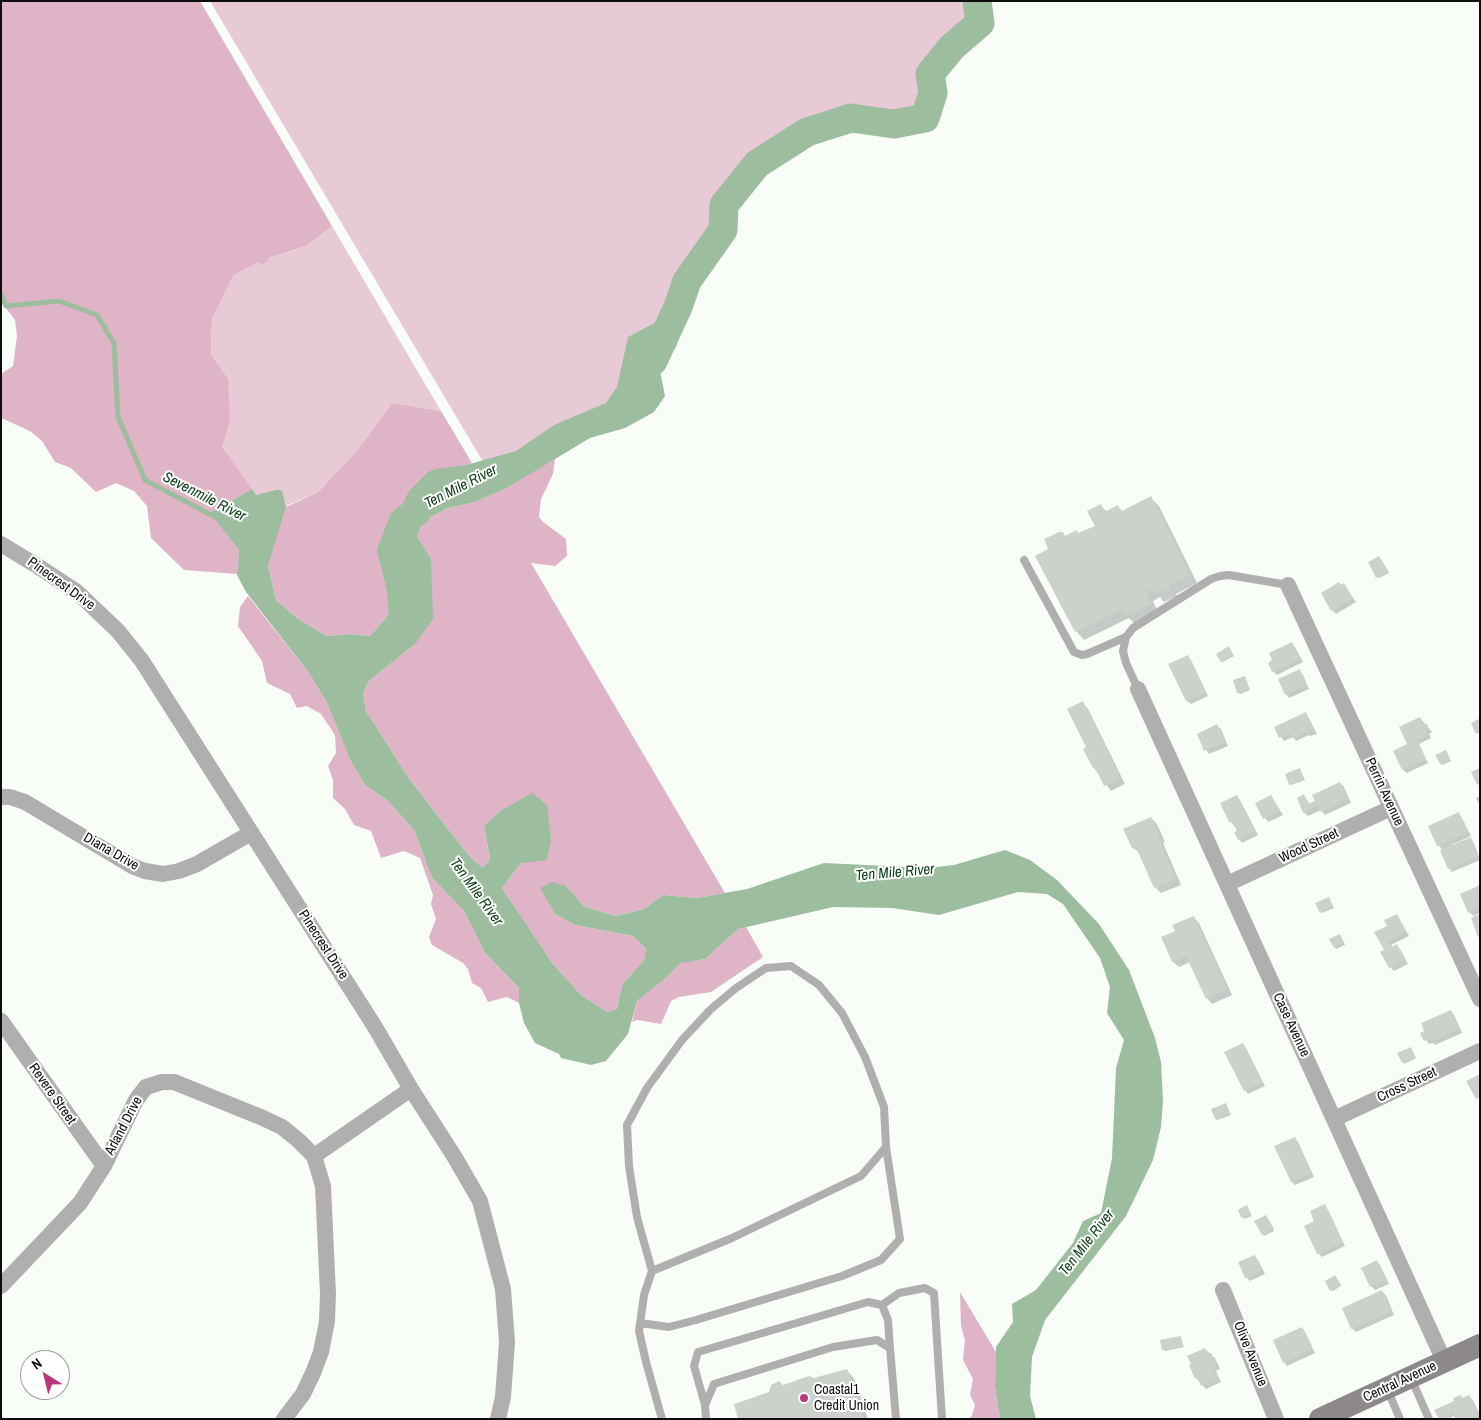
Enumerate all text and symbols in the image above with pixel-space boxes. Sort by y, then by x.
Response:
water label: Ten Mile River [422,461,500,513]
water label: Sevenmile River [159,468,249,526]
street label: Pinecrest Drive [24,554,98,614]
street label: Perrin Avenue [1361,755,1407,829]
street label: Wood Street [1277,825,1341,867]
street label: Diana Drive [80,829,142,875]
water label: Ten Mile River [446,855,506,929]
water label: Ten Mile River [855,861,935,885]
street label: Pinecrest Drive [294,907,352,983]
street label: Case Avenue [1269,990,1313,1060]
street label: Revere Street [25,1060,79,1128]
street label: Cross Street [1375,1064,1439,1106]
street label: Arland Drive [102,1094,146,1158]
water label: Ten Mile River [1056,1206,1118,1280]
street label: Olive Avenue [1229,1319,1271,1389]
north arrow [20,1350,70,1400]
text: N [28,1354,45,1373]
street label: Central Avenue [1361,1358,1439,1406]
place label: Coastal1 Credit Union [814,1382,879,1414]
marker: Coastal1 Credit Union [798,1392,810,1404]

